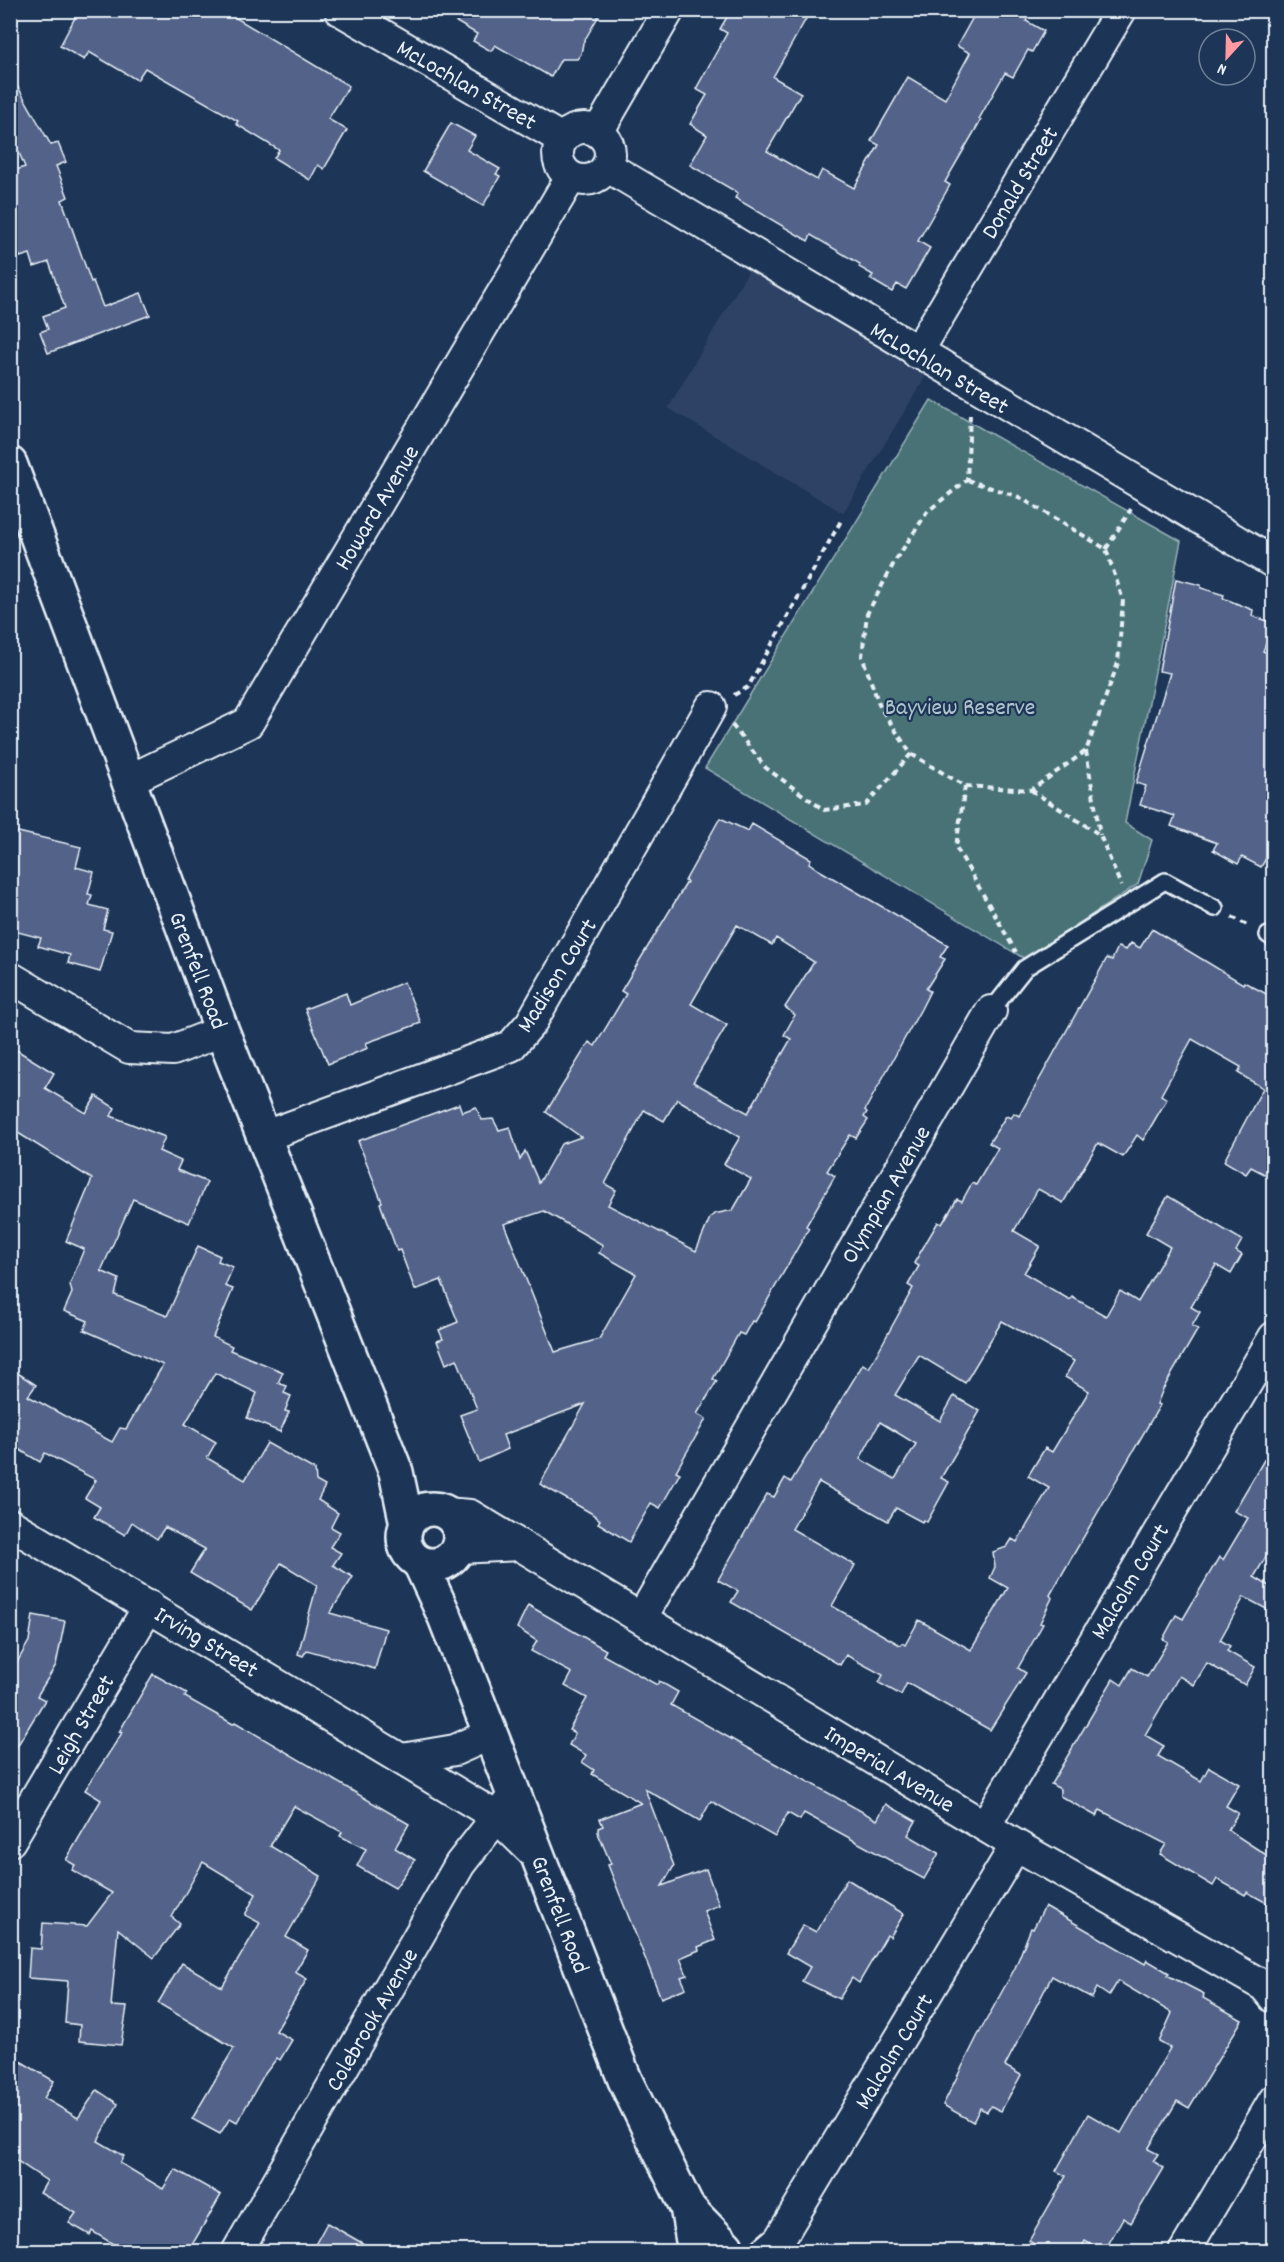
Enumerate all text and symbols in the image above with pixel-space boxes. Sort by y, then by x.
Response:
north arrow [1197,27,1257,87]
street label: McLochlan Street [389,33,542,141]
text: N [1214,56,1230,81]
street label: Donald Street [974,121,1069,246]
street label: McLochlan Street [863,315,1014,425]
street label: Howard Avenue [328,439,429,578]
park label: Bayview Reserve [885,692,1035,726]
street label: Grenfell Road [158,907,234,1035]
street label: Madison Court [510,913,607,1040]
street label: Olympian Avenue [834,1120,941,1271]
street label: Malcolm Court [1084,1518,1180,1647]
street label: Irving Street [147,1599,264,1688]
street label: Leigh Street [40,1669,125,1782]
street label: Imperial Avenue [817,1718,960,1823]
street label: Grenfell Road [520,1851,596,1979]
street label: Colebrook Avenue [319,1943,428,2098]
street label: Malcolm Court [848,1988,944,2117]

